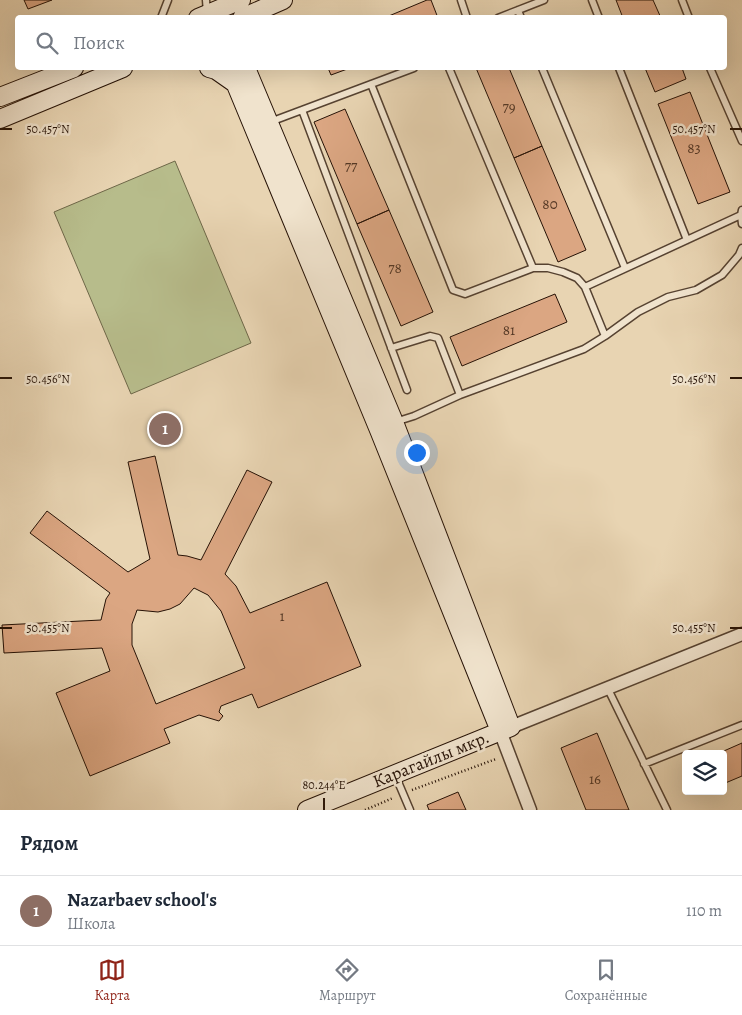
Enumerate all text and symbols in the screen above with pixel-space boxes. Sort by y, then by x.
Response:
search box [15,15,727,70]
icon: search [33,29,61,57]
text: Поиск [73,30,125,56]
house number: 79 [502,97,516,117]
text: 50.457°N [26,121,70,137]
text: 50.457°N [672,121,716,137]
house number: 83 [687,138,701,158]
house number: 77 [345,156,358,176]
house number: 80 [542,194,558,214]
house number: 78 [388,258,402,278]
house number: 81 [503,320,515,340]
text: 50.456°N [26,371,70,387]
text: 50.456°N [672,371,716,387]
pin: 1 [149,410,181,448]
your location [404,440,430,466]
house number: 1 [279,606,285,626]
text: 50.455°N [26,620,70,636]
text: 50.455°N [672,620,716,636]
street label: Карагайлы мкр. [369,725,493,793]
map controls [682,750,727,795]
button: layers [682,750,727,795]
house number: 16 [589,769,601,789]
text: 80.244°E [302,777,346,793]
text: Рядом [20,829,78,857]
text: Nazarbaev school's [67,887,217,913]
text: 1 [33,900,39,922]
text: 110 m [686,900,722,922]
text: Школа [67,913,115,935]
tab: Карта [95,956,130,1005]
tab: Маршрут [319,956,376,1005]
tab: Сохранённые [565,956,647,1005]

